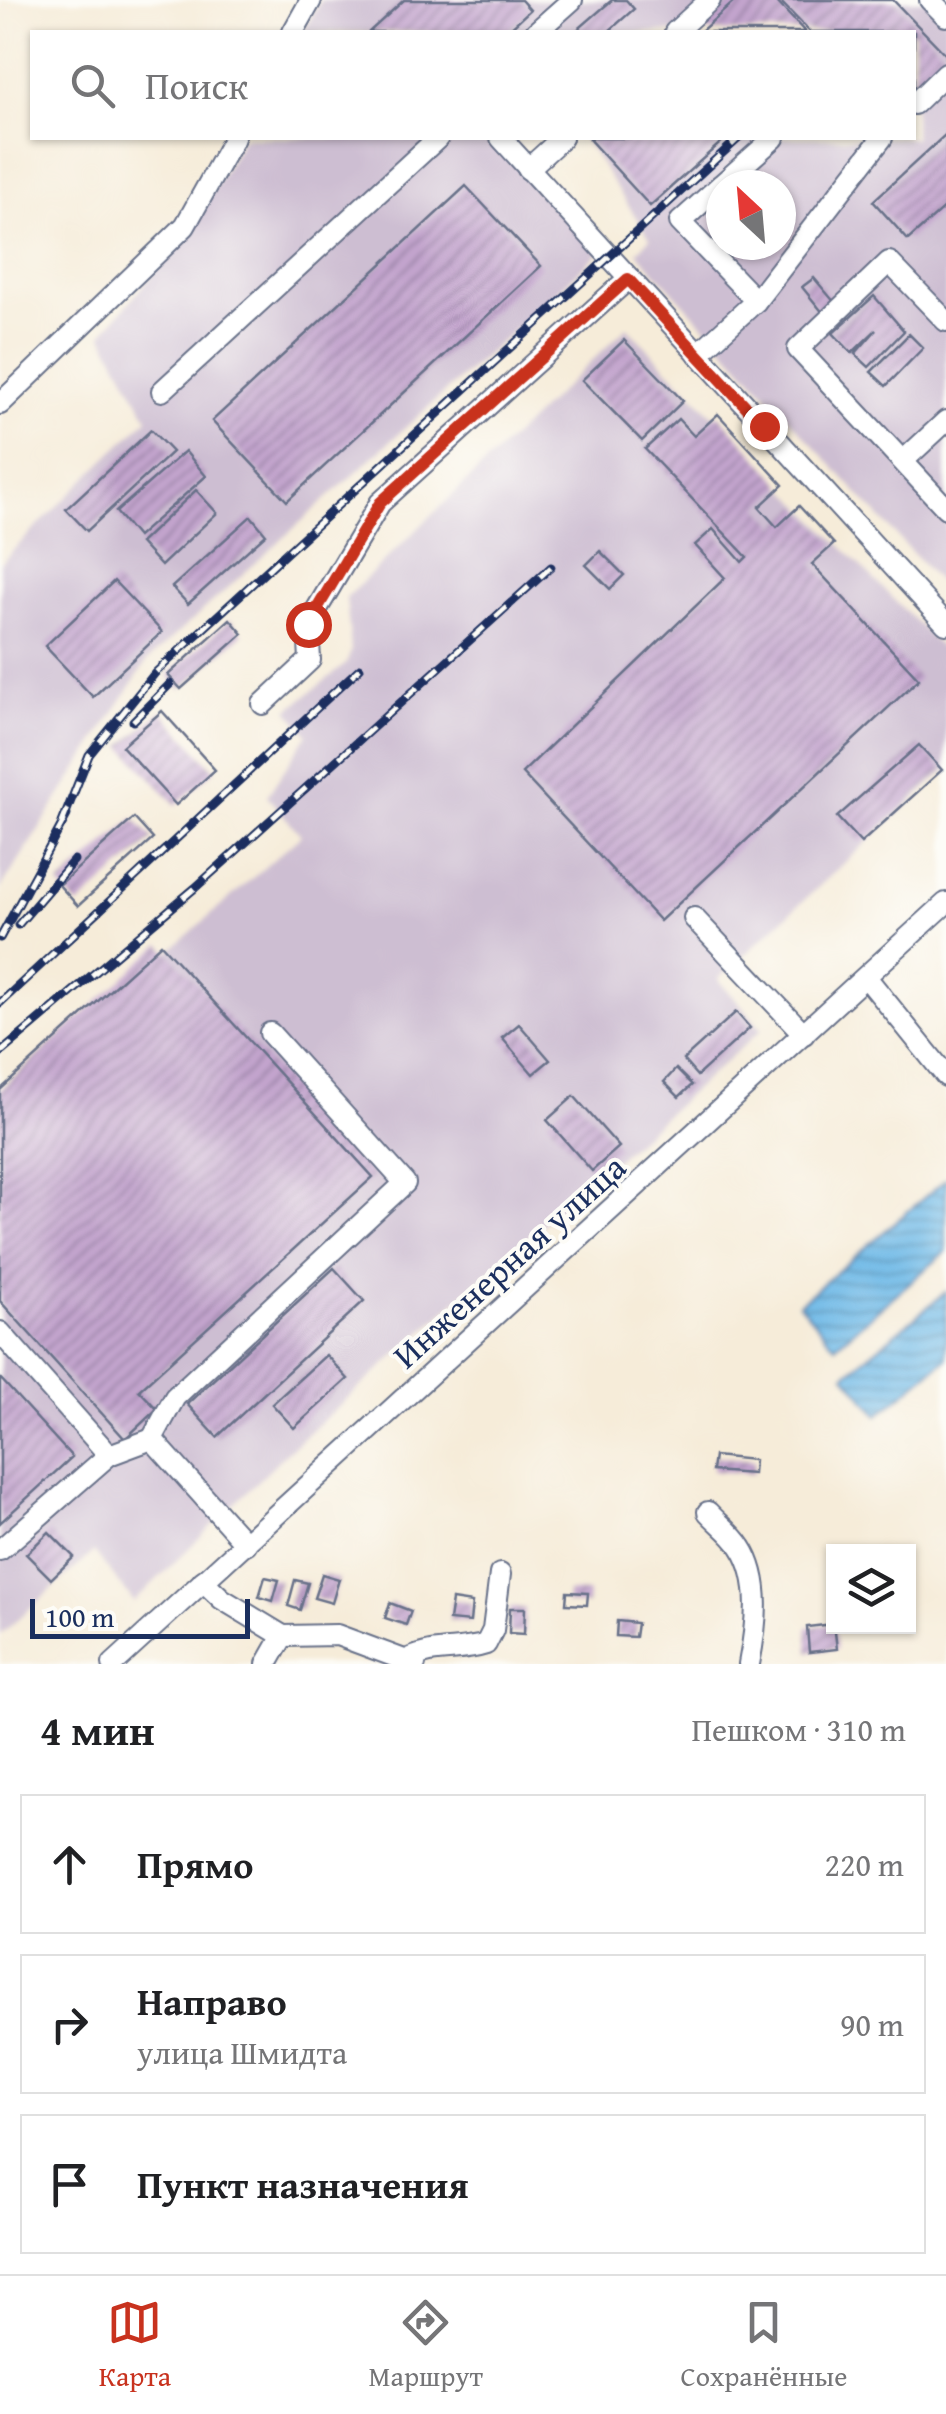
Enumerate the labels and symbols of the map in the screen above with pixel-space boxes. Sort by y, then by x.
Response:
north arrow [706,170,796,260]
route end [742,404,788,450]
route start [286,602,332,648]
street label: Инженерная улица [381,1142,637,1380]
scale bar [30,1594,250,1638]

